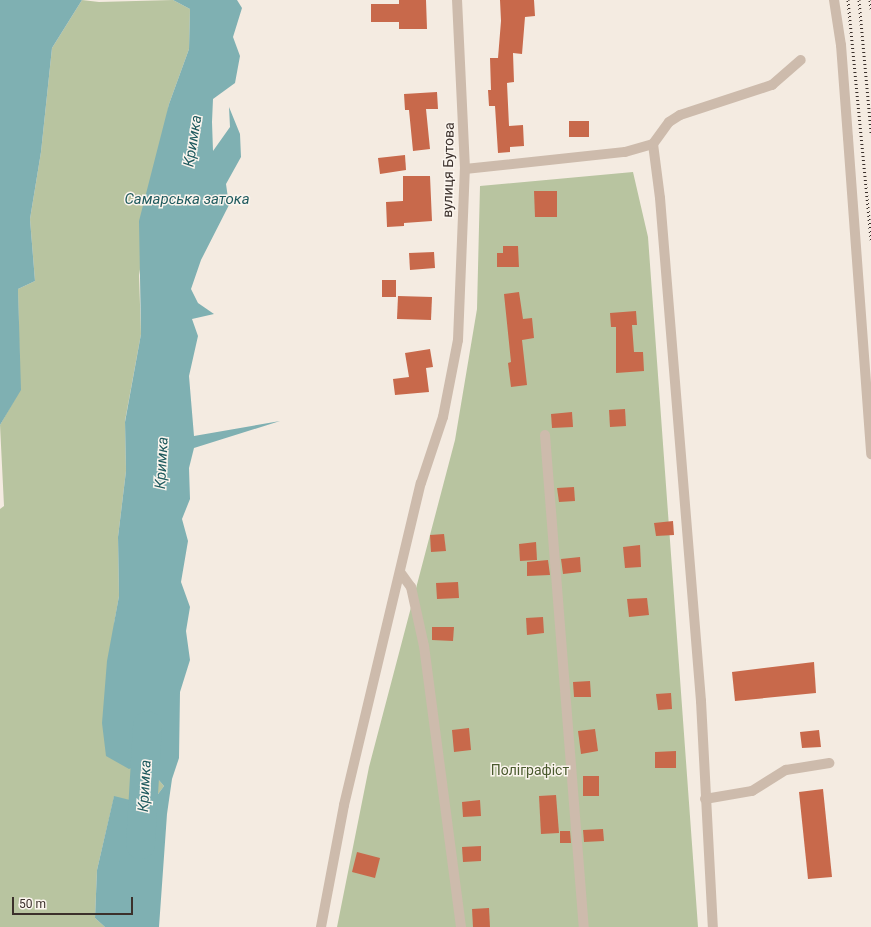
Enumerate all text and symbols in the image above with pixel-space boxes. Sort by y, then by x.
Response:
water label: Кримка [180,114,206,168]
street label: вулиця Бутова [439,122,457,218]
water label: Самарська затока [124,191,250,209]
water label: Кримка [152,436,172,490]
water label: Кримка [135,759,155,813]
park label: Поліграфіст [491,762,569,778]
scale bar [14,889,135,915]
text: 50 m [19,897,46,911]

